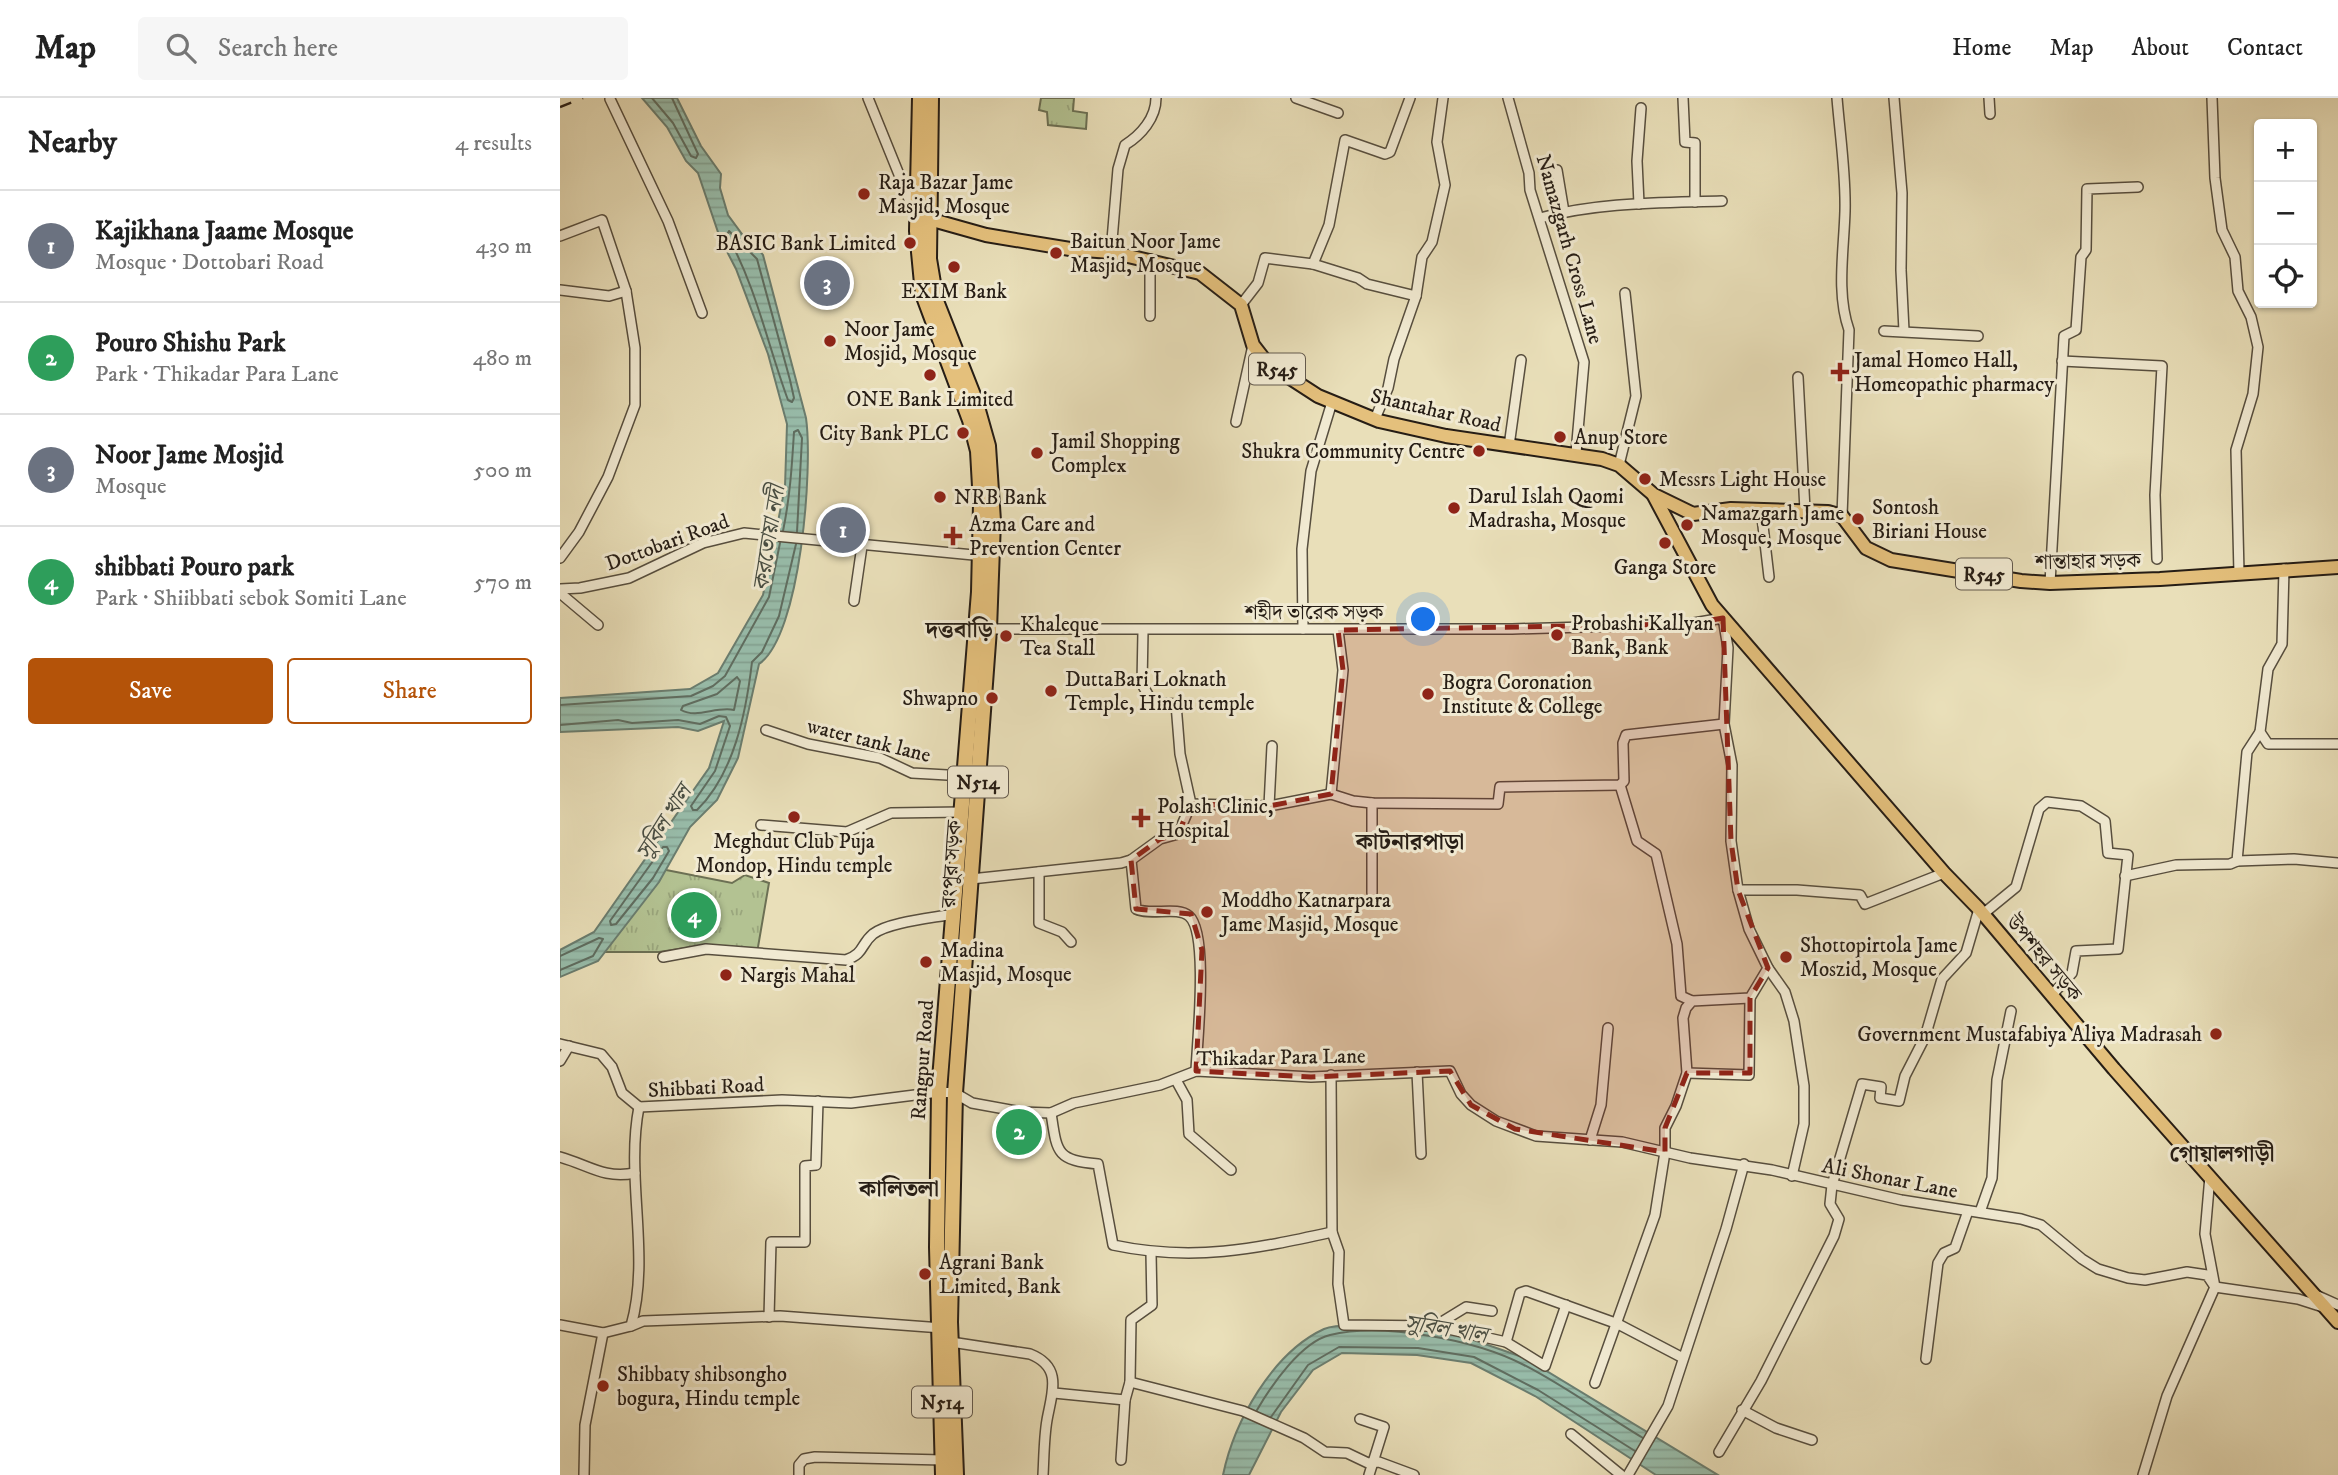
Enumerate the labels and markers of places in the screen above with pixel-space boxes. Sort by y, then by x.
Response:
place label: Raja Bazar Jame Masjid, Mosque [878,170,1013,220]
marker: Raja Bazar Jame Masjid, Mosque [856,186,872,202]
place label: Baitun Noor Jame Masjid, Mosque [1070,229,1221,279]
place label: BASIC Bank Limited [716,231,897,257]
marker: BASIC Bank Limited [902,235,918,251]
marker: Baitun Noor Jame Masjid, Mosque [1048,245,1064,261]
pin: 3 [804,257,850,309]
marker: EXIM Bank [946,259,962,275]
place label: EXIM Bank [901,279,1008,305]
place label: Noor Jame Mosjid, Mosque [844,317,977,367]
marker: Noor Jame Mosjid, Mosque [822,333,838,349]
place label: Jamal Homeo Hall, Homeopathic pharmacy [1852,348,2055,398]
marker: Jamal Homeo Hall, Homeopathic pharmacy [1832,364,1848,380]
marker: ONE Bank Limited [922,367,938,383]
place label: ONE Bank Limited [847,387,1014,413]
place label: City Bank PLC [819,421,949,447]
marker: City Bank PLC [955,425,971,441]
place label: Anup Store [1574,425,1668,451]
place label: Jamil Shopping Complex [1049,429,1181,479]
marker: Anup Store [1552,429,1568,445]
place label: Shukra Community Centre [1241,439,1465,465]
marker: Shukra Community Centre [1471,443,1487,459]
marker: Jamil Shopping Complex [1029,445,1045,461]
place label: Messrs Light House [1659,467,1827,493]
marker: Messrs Light House [1637,471,1653,487]
place label: Darul Islah Qaomi Madrasha, Mosque [1468,484,1626,534]
place label: NRB Bank [954,485,1047,511]
marker: NRB Bank [932,489,948,505]
place label: Sontosh Biriani House [1872,495,1987,545]
marker: Darul Islah Qaomi Madrasha, Mosque [1446,500,1462,516]
place label: Namazgarh Jame Mosque, Mosque [1701,501,1844,551]
pin: 1 [820,504,866,556]
marker: Sontosh Biriani House [1850,511,1866,527]
place label: Azma Care and Prevention Center [969,512,1121,562]
marker: Namazgarh Jame Mosque, Mosque [1679,517,1695,533]
marker: Azma Care and Prevention Center [943,526,963,546]
marker: Ganga Store [1657,535,1673,551]
place label: Ganga Store [1614,555,1717,581]
place label: Probashi Kallyan Bank, Bank [1571,611,1714,661]
place label: Khaleque Tea Stall [1020,612,1099,662]
marker: Probashi Kallyan Bank, Bank [1549,627,1565,643]
marker: Khaleque Tea Stall [998,628,1014,644]
place label: DuttaBari Loknath Temple, Hindu temple [1065,667,1255,717]
place label: Bogra Coronation Institute & College [1442,670,1603,720]
marker: DuttaBari Loknath Temple, Hindu temple [1043,683,1059,699]
place label: Shwapno [902,686,978,712]
marker: Bogra Coronation Institute & College [1420,686,1436,702]
marker: Shwapno [984,690,1000,706]
place label: Polash Clinic, Hospital [1157,794,1273,844]
marker: Polash Clinic, Hospital [1131,808,1151,828]
marker: Meghdut Club Puja Mondop, Hindu temple [786,809,802,825]
place label: Meghdut Club Puja Mondop, Hindu temple [695,829,893,879]
place label: Moddho Katnarpara Jame Masjid, Mosque [1219,888,1399,938]
pin: 4 [671,889,717,941]
marker: Moddho Katnarpara Jame Masjid, Mosque [1199,904,1215,920]
place label: Shottopirtola Jame Moszid, Mosque [1800,933,1958,983]
place label: Madina Masjid, Mosque [940,938,1072,988]
marker: Shottopirtola Jame Moszid, Mosque [1778,949,1794,965]
marker: Madina Masjid, Mosque [918,954,934,970]
place label: Nargis Mahal [740,963,856,989]
marker: Nargis Mahal [718,967,734,983]
place label: Government Mustafabiya Aliya Madrasah [1857,1022,2202,1048]
marker: Government Mustafabiya Aliya Madrasah [2208,1026,2224,1042]
pin: 2 [996,1106,1042,1158]
place label: Agrani Bank Limited, Bank [939,1250,1061,1300]
marker: Agrani Bank Limited, Bank [917,1266,933,1282]
place label: Shibbaty shibsongho bogura, Hindu temple [617,1362,800,1412]
marker: Shibbaty shibsongho bogura, Hindu temple [595,1378,611,1394]

